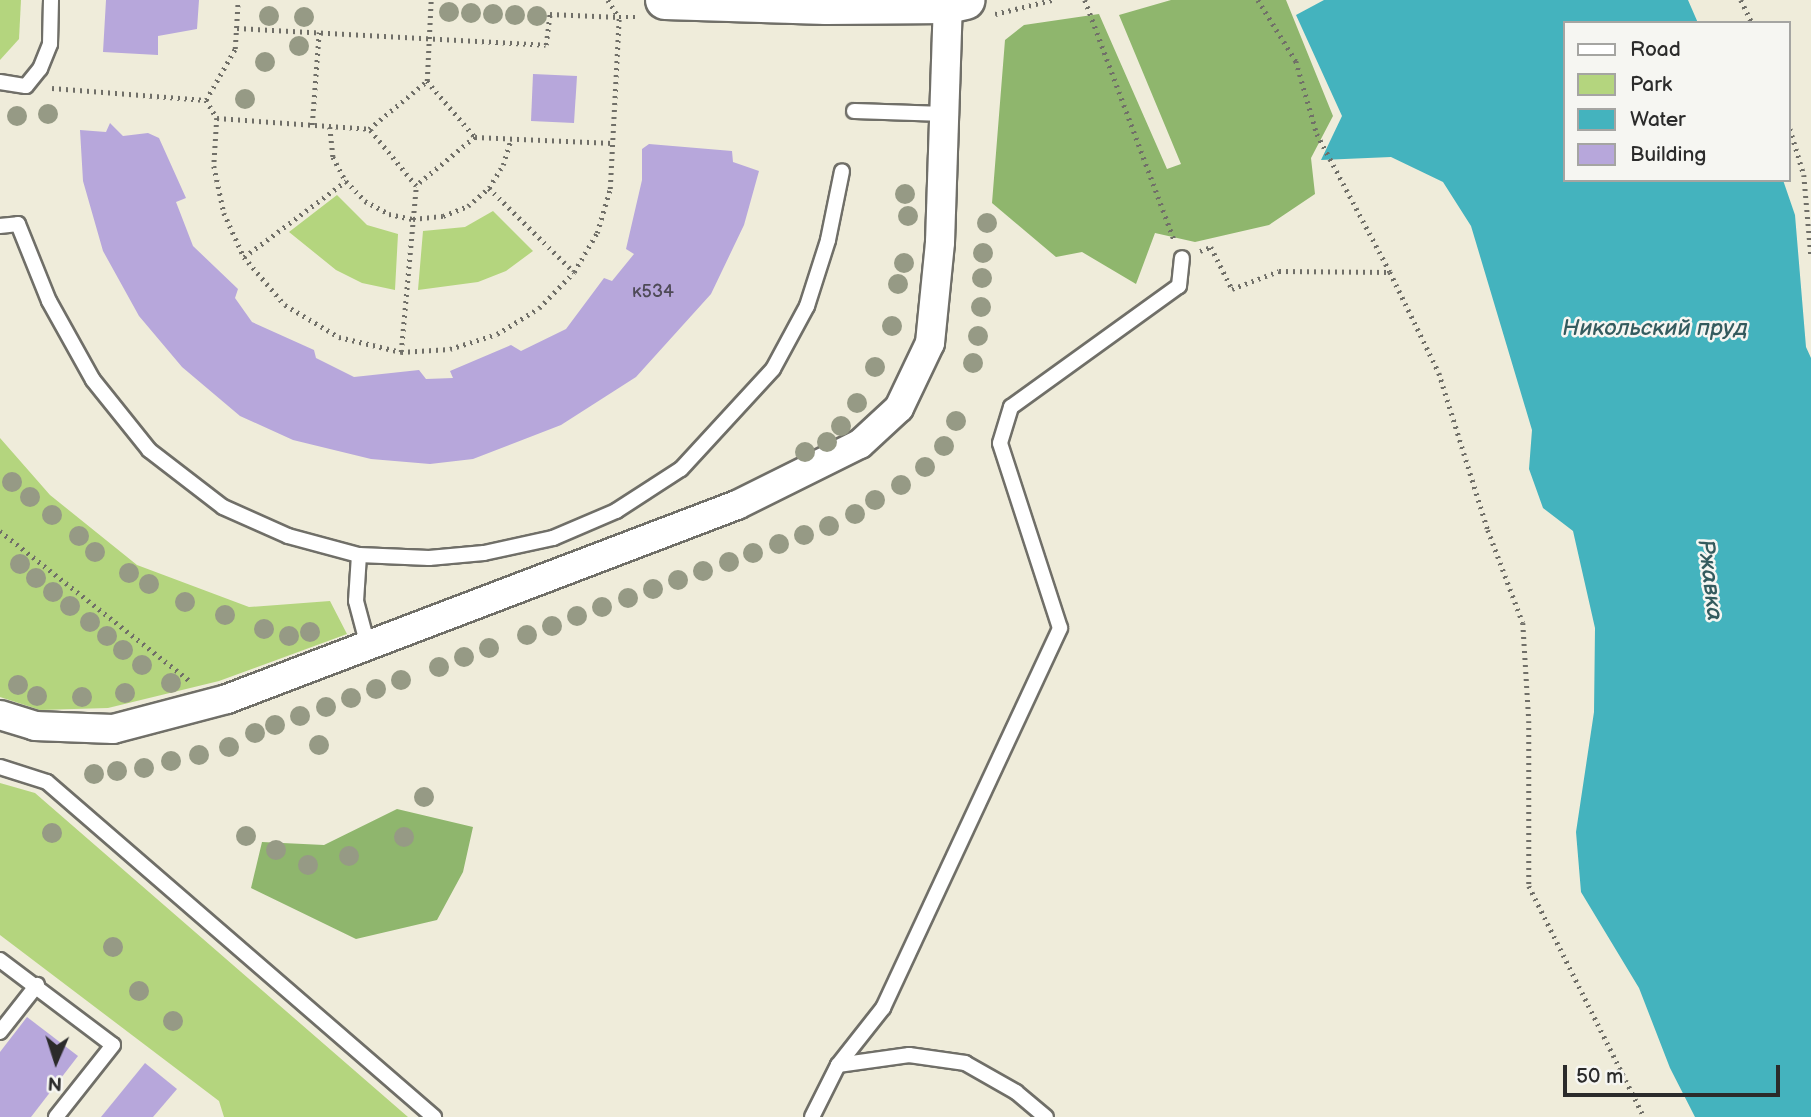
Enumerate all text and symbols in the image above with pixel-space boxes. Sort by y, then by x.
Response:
legend [1562,21,1790,182]
text: Road [1630,37,1681,62]
text: Park [1630,72,1672,97]
text: Water [1630,107,1686,132]
text: Building [1630,142,1706,167]
house number: к534 [632,281,674,303]
water label: Никольский пруд [1562,314,1748,342]
water label: Ржавка [1691,538,1729,622]
north arrow [21,1026,91,1096]
scale bar [1566,1050,1783,1094]
text: 50 m [1576,1064,1623,1089]
text: N [47,1071,63,1094]

